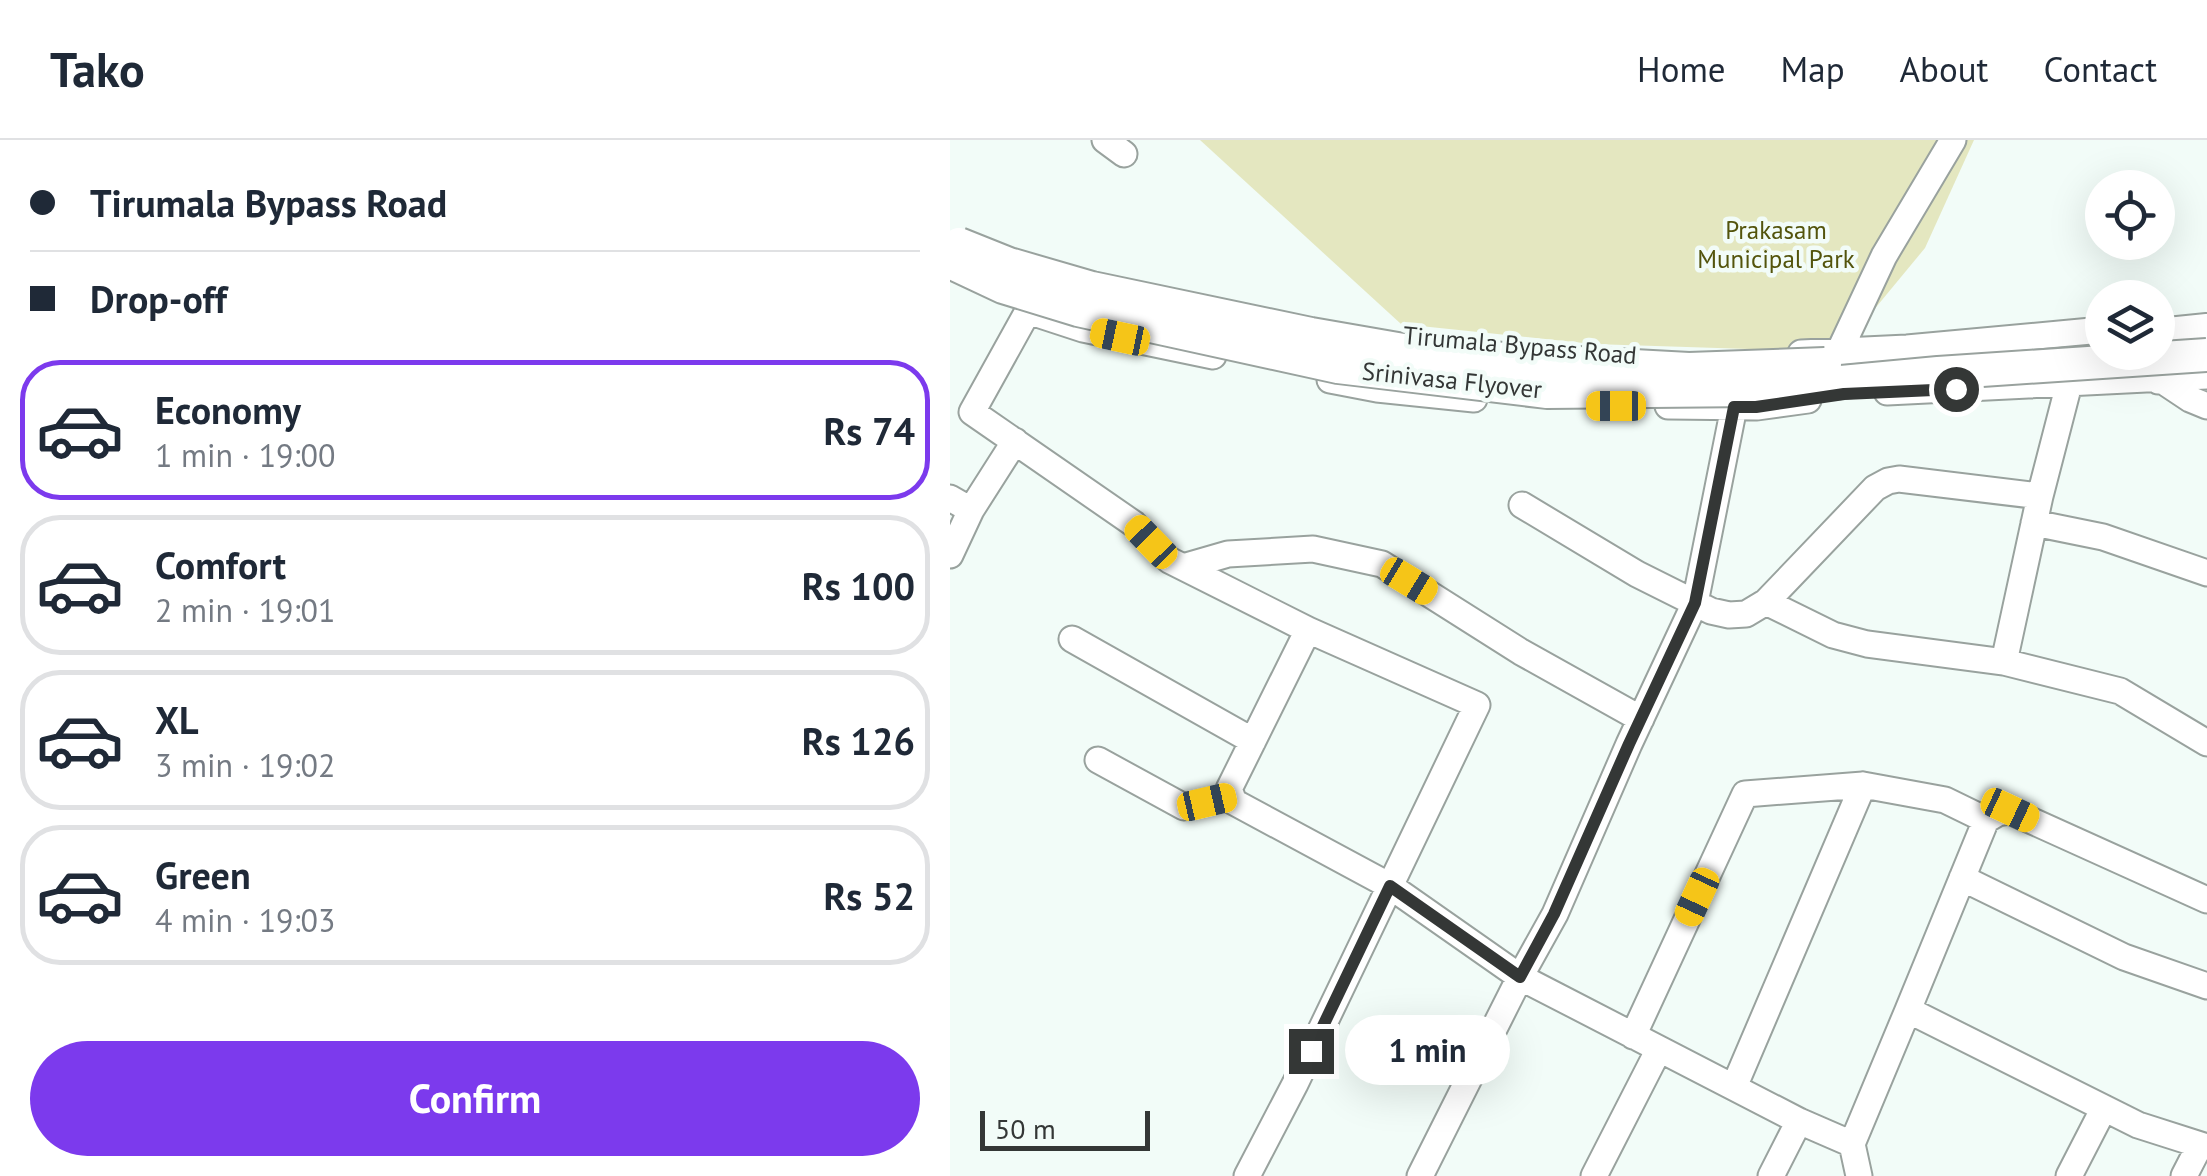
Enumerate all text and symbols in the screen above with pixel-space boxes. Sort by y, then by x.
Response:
text: Tako [50,38,145,100]
text: Home [1637,46,1726,92]
text: Map [1781,46,1845,92]
text: About [1900,46,1988,92]
text: Contact [2043,46,2157,92]
map controls [2085,170,2175,370]
button: locate [2085,170,2175,260]
text: Tirumala Bypass Road [90,178,447,227]
park label: Prakasam Municipal Park [1697,214,1855,275]
text: Drop-off [90,274,227,323]
button: layers [2085,280,2175,370]
car [1088,316,1152,358]
street label: Tirumala Bypass Road [1402,319,1638,371]
street label: Srinivasa Flyover [1361,355,1544,405]
route start [1934,367,1979,412]
icon: car [35,385,125,475]
text: Economy [155,385,301,434]
car [1586,391,1646,421]
text: Rs 74 [823,406,915,455]
text: 1 min · 19:00 [155,434,335,476]
car [1119,510,1183,574]
icon: car [35,540,125,630]
text: Comfort [155,540,286,589]
car [1376,553,1442,609]
text: Rs 100 [802,561,915,610]
text: 2 min · 19:01 [155,589,335,631]
icon: car [35,695,125,785]
text: XL [155,695,199,744]
text: Rs 126 [802,716,915,765]
text: 3 min · 19:02 [155,744,335,786]
car [1174,781,1240,823]
car [1976,784,2044,836]
icon: car [35,850,125,940]
text: Green [155,850,251,899]
car [1671,863,1723,931]
text: Rs 52 [823,871,915,920]
text: 4 min · 19:03 [155,899,335,941]
callout: 1 min [1346,1016,1511,1086]
route end [1289,1029,1334,1074]
text: 1 min [1388,1029,1467,1071]
button: Confirm [30,1041,920,1156]
scale bar [980,1106,1150,1150]
text: 50 m [995,1110,1056,1147]

